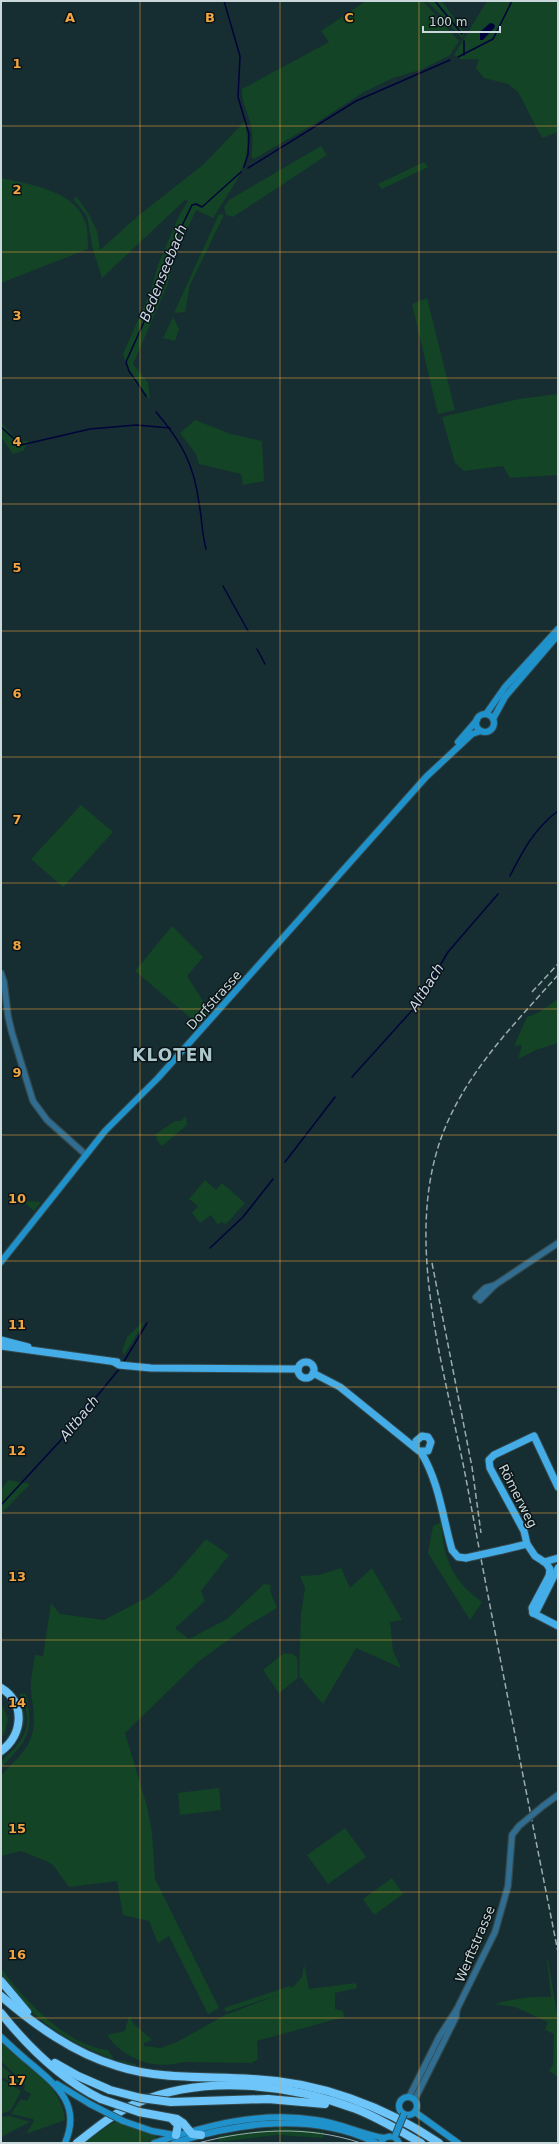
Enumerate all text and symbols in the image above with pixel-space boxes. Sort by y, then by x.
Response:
scale bar [423,8,500,34]
text: A [65,10,75,25]
text: B [205,10,215,25]
text: C [344,10,354,25]
text: 100 m [429,15,467,29]
text: 1 [12,56,22,71]
text: 2 [12,182,22,197]
water label: Bedenseebach [136,222,190,324]
text: 3 [12,308,22,323]
text: 4 [12,434,22,449]
text: 5 [12,560,22,575]
text: 6 [12,686,22,701]
text: 7 [12,812,22,827]
text: 8 [12,938,22,953]
water label: Altbach [405,960,447,1015]
street label: Dorfstrasse [183,967,245,1033]
district label: KLOTEN [132,1045,214,1065]
text: 9 [12,1065,22,1080]
text: 10 [8,1191,26,1206]
text: 11 [8,1317,26,1332]
water label: Altbach [55,1392,102,1444]
text: 12 [8,1443,26,1458]
street label: Römerweg [496,1462,540,1530]
text: 13 [8,1569,26,1584]
text: 14 [8,1695,26,1710]
text: 15 [8,1821,26,1836]
street label: Werftstrasse [452,1904,498,1984]
text: 16 [8,1947,26,1962]
text: 17 [8,2073,26,2088]

